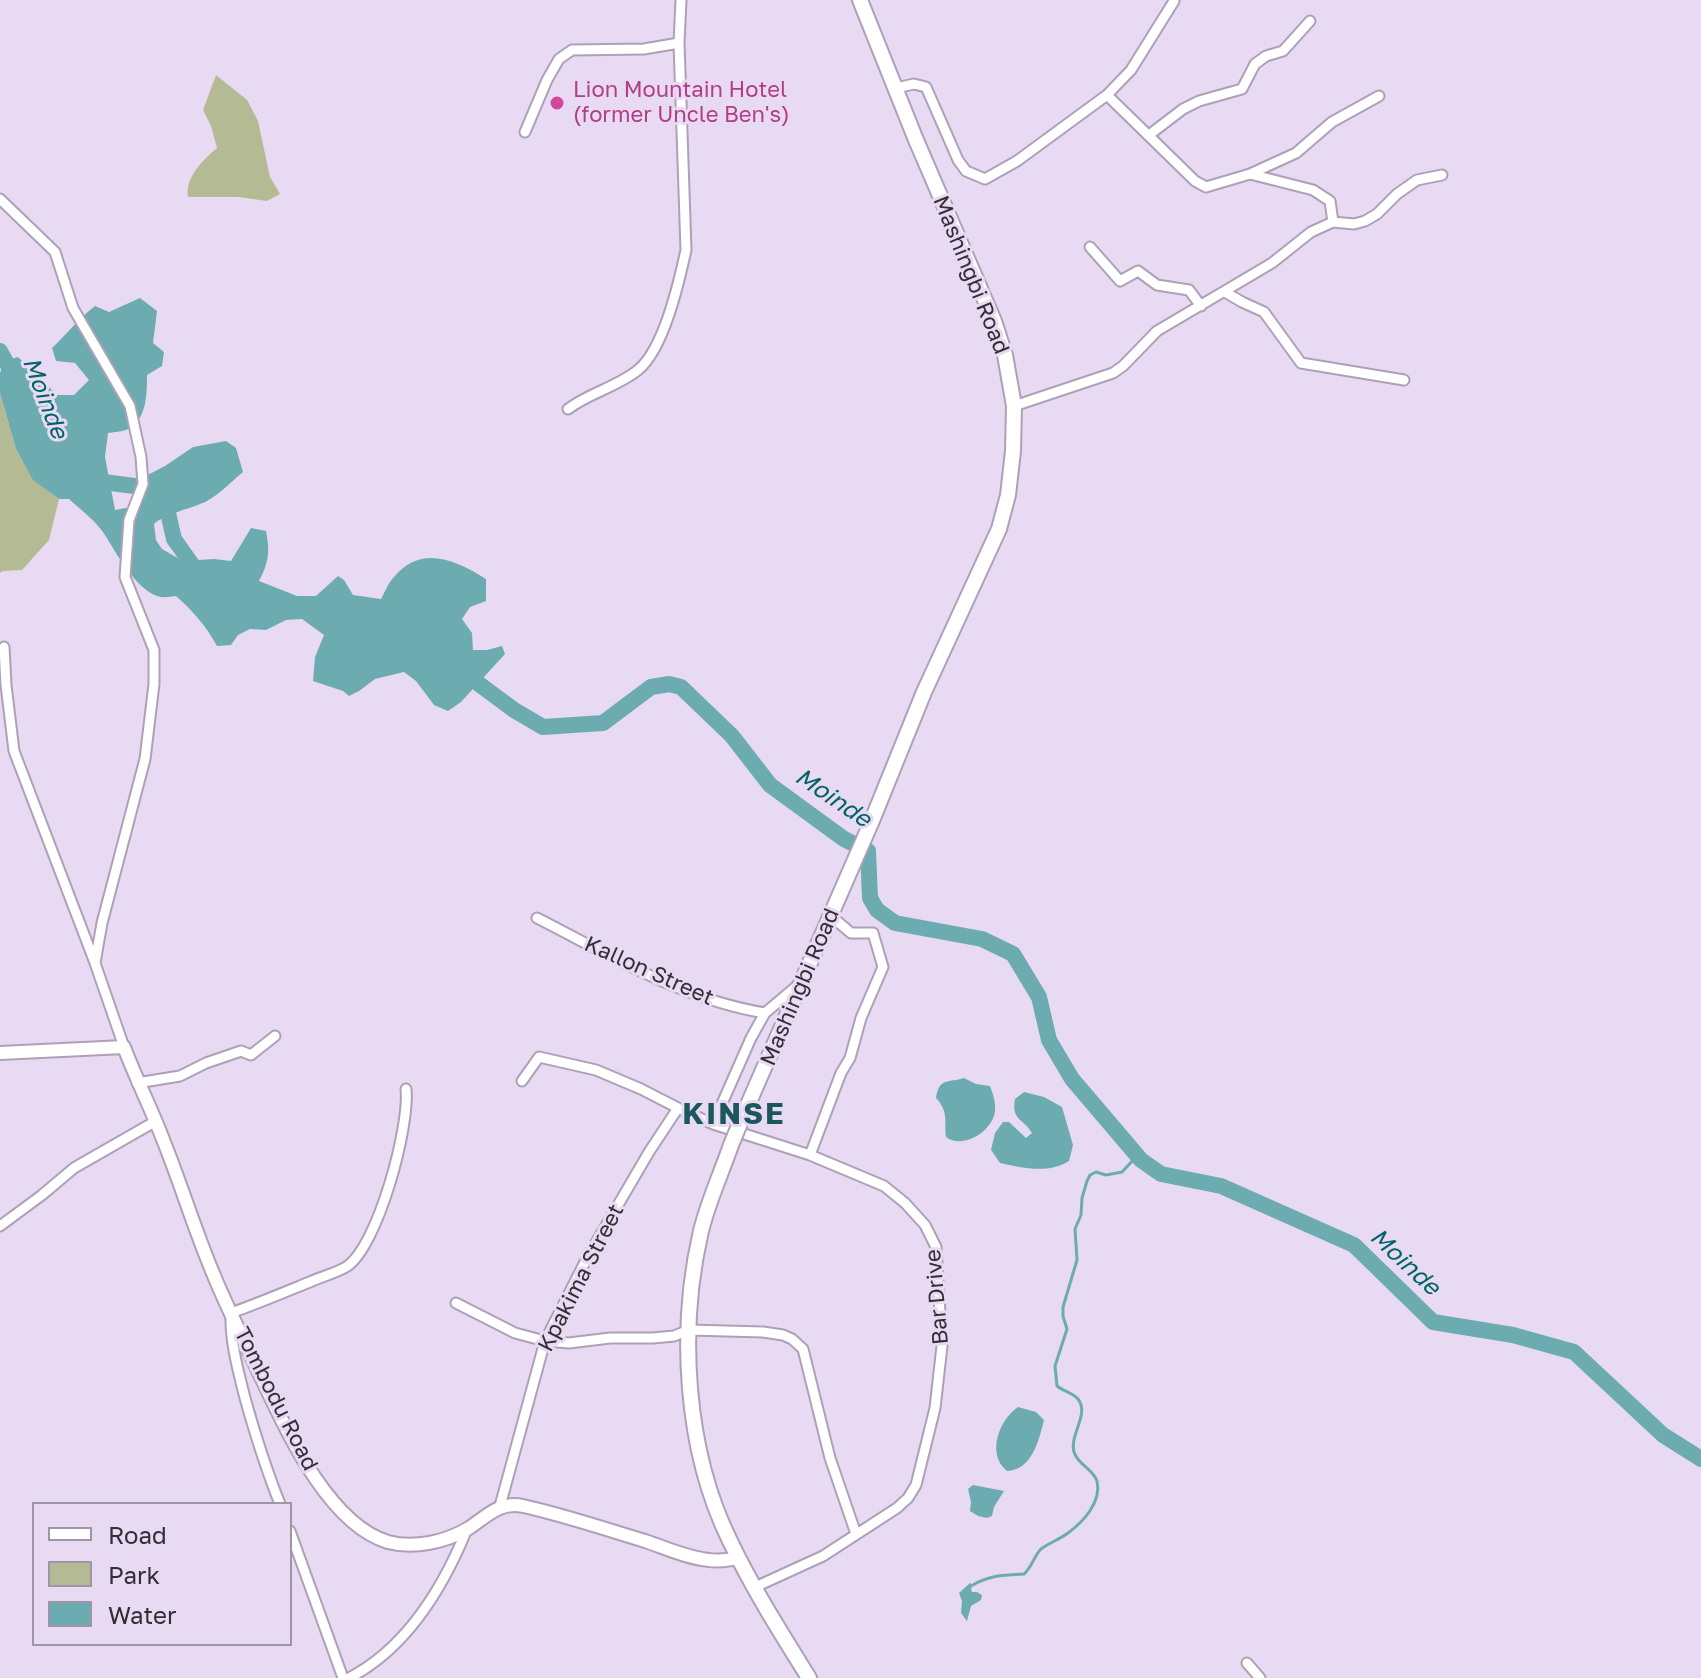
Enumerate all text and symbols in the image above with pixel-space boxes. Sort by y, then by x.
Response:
place label: Lion Mountain Hotel (former Uncle Ben's) [573,77,790,128]
marker: Lion Mountain Hotel (former Uncle Ben's) [548,94,566,112]
street label: Mashingbi Road [927,192,1015,358]
water label: Moinde [16,353,74,443]
water label: Moinde [790,762,876,834]
street label: Mashingbi Road [755,904,845,1070]
street label: Kallon Street [580,931,718,1011]
district label: KINSE [682,1096,786,1132]
street label: Kpakima Street [532,1200,630,1356]
water label: Moinde [1364,1223,1446,1301]
street label: Bar Drive [920,1248,954,1346]
street label: Tombodu Road [229,1323,323,1475]
legend [32,1502,292,1646]
text: Road [108,1520,167,1549]
text: Park [108,1560,160,1589]
text: Water [108,1600,176,1629]

